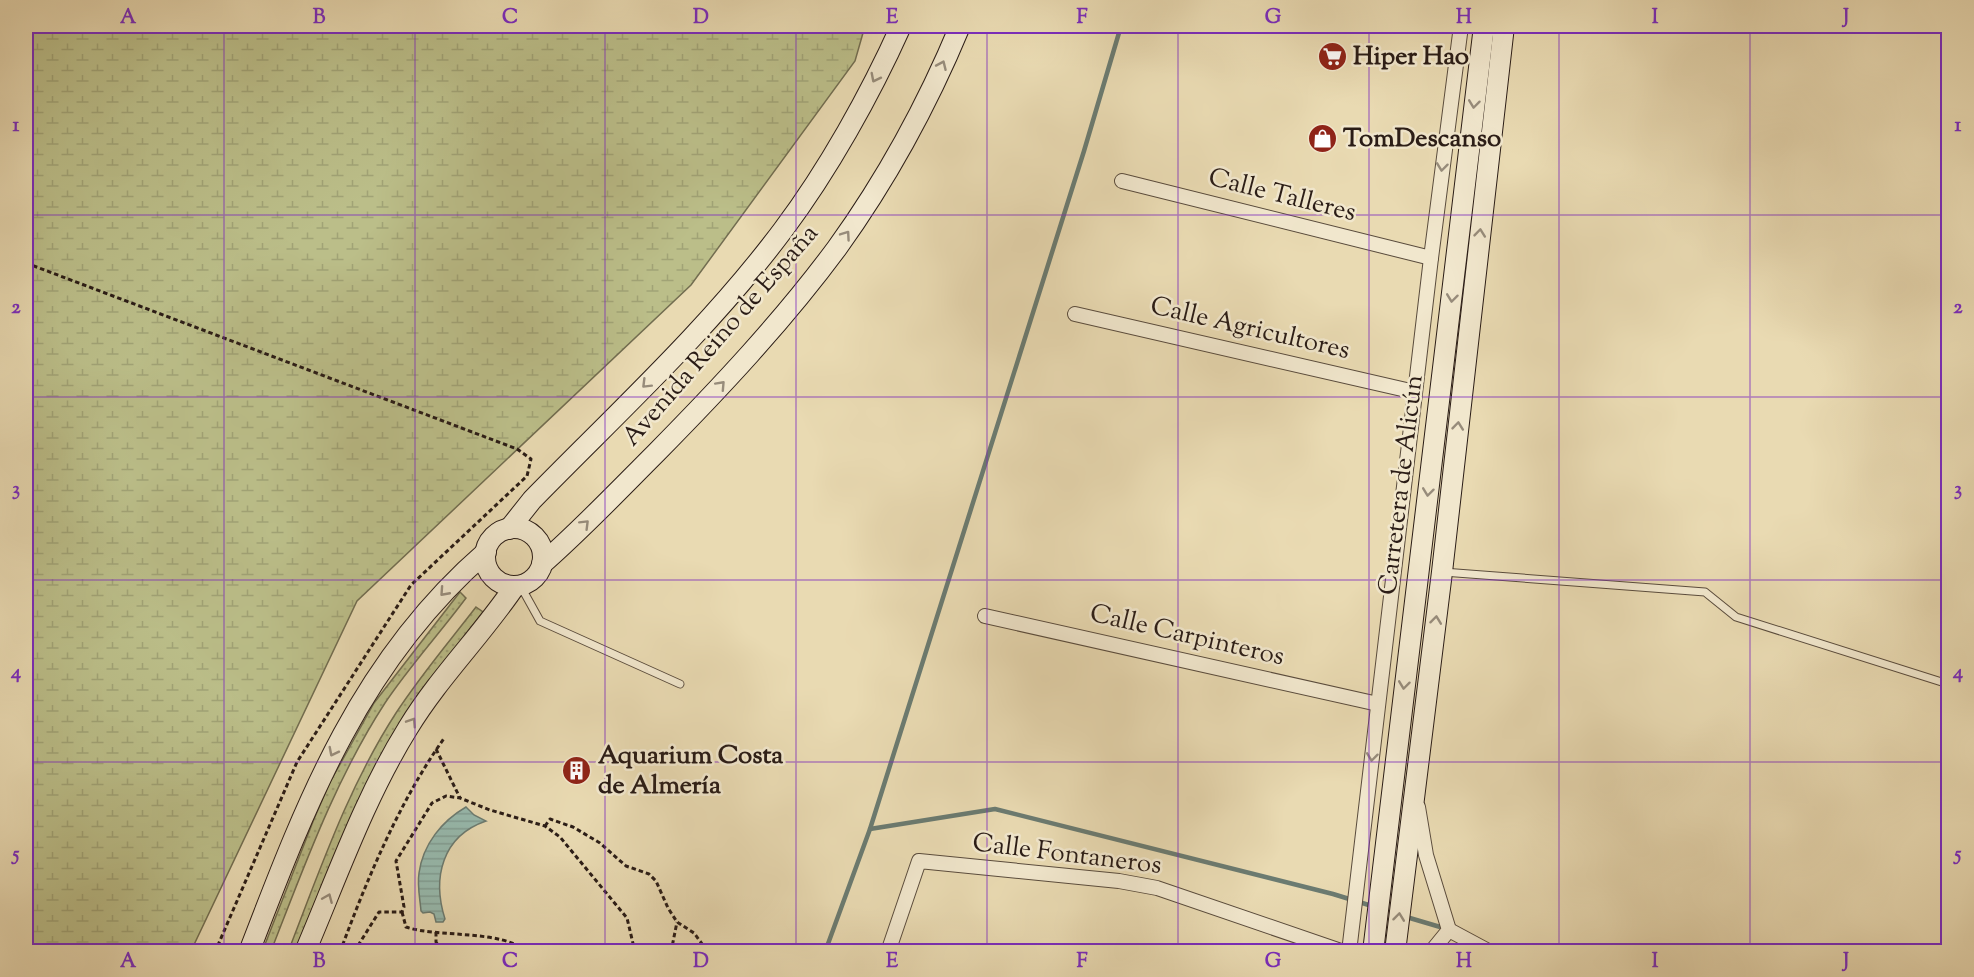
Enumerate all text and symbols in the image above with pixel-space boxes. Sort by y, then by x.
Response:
text: A [120,4,137,33]
text: B [313,4,326,33]
text: C [502,4,518,33]
text: D [693,4,709,33]
text: E [886,4,899,33]
text: F [1076,4,1088,33]
text: G [1265,4,1282,33]
text: H [1456,4,1472,33]
text: I [1652,4,1659,33]
text: J [1841,4,1849,33]
place label: Hiper Hao [1353,39,1469,76]
supermarket icon: Hiper Hao [1316,41,1348,73]
one-way arrow [934,61,946,72]
one-way arrow [871,72,882,83]
one-way arrow [1469,100,1481,109]
text: 1 [13,112,20,141]
text: 1 [1955,112,1962,141]
place label: TomDescanso [1343,121,1501,158]
shop icon: TomDescanso [1306,123,1338,155]
street label: Calle Talleres [1204,160,1360,232]
one-way arrow [1437,162,1449,171]
street label: Avenida Reino de España [614,217,828,455]
one-way arrow [1473,228,1486,237]
one-way arrow [839,231,850,242]
street label: Calle Agricultores [1147,288,1353,370]
text: 2 [11,294,21,323]
one-way arrow [1446,294,1458,303]
text: 2 [1953,294,1963,323]
street label: Carretera de Alicún [1370,373,1434,597]
one-way arrow [643,377,654,388]
one-way arrow [714,381,725,391]
one-way arrow [1451,422,1464,431]
text: 3 [12,476,20,505]
text: 3 [1954,476,1962,505]
one-way arrow [1422,487,1435,496]
one-way arrow [578,521,589,531]
one-way arrow [440,585,451,596]
street label: Calle Carpinteros [1086,596,1288,676]
one-way arrow [1429,615,1441,625]
text: 4 [10,659,21,688]
text: 4 [1952,659,1963,688]
one-way arrow [1399,681,1411,690]
one-way arrow [405,718,416,729]
place label: Aquarium Costa de Almería [598,738,783,805]
one-way arrow [328,745,340,756]
one-way arrow [1366,752,1378,761]
building icon: Aquarium Costa de Almería [561,755,593,787]
street label: Calle Fontaneros [970,825,1164,885]
text: 5 [11,841,20,870]
text: 5 [1953,841,1962,870]
one-way arrow [321,893,333,904]
one-way arrow [1392,913,1405,922]
text: A [120,948,137,977]
text: B [313,948,326,977]
text: C [502,948,518,977]
text: D [693,948,709,977]
text: E [886,948,899,977]
text: F [1076,948,1088,977]
text: G [1265,948,1282,977]
text: H [1456,948,1472,977]
text: I [1652,948,1659,977]
text: J [1841,948,1849,977]

